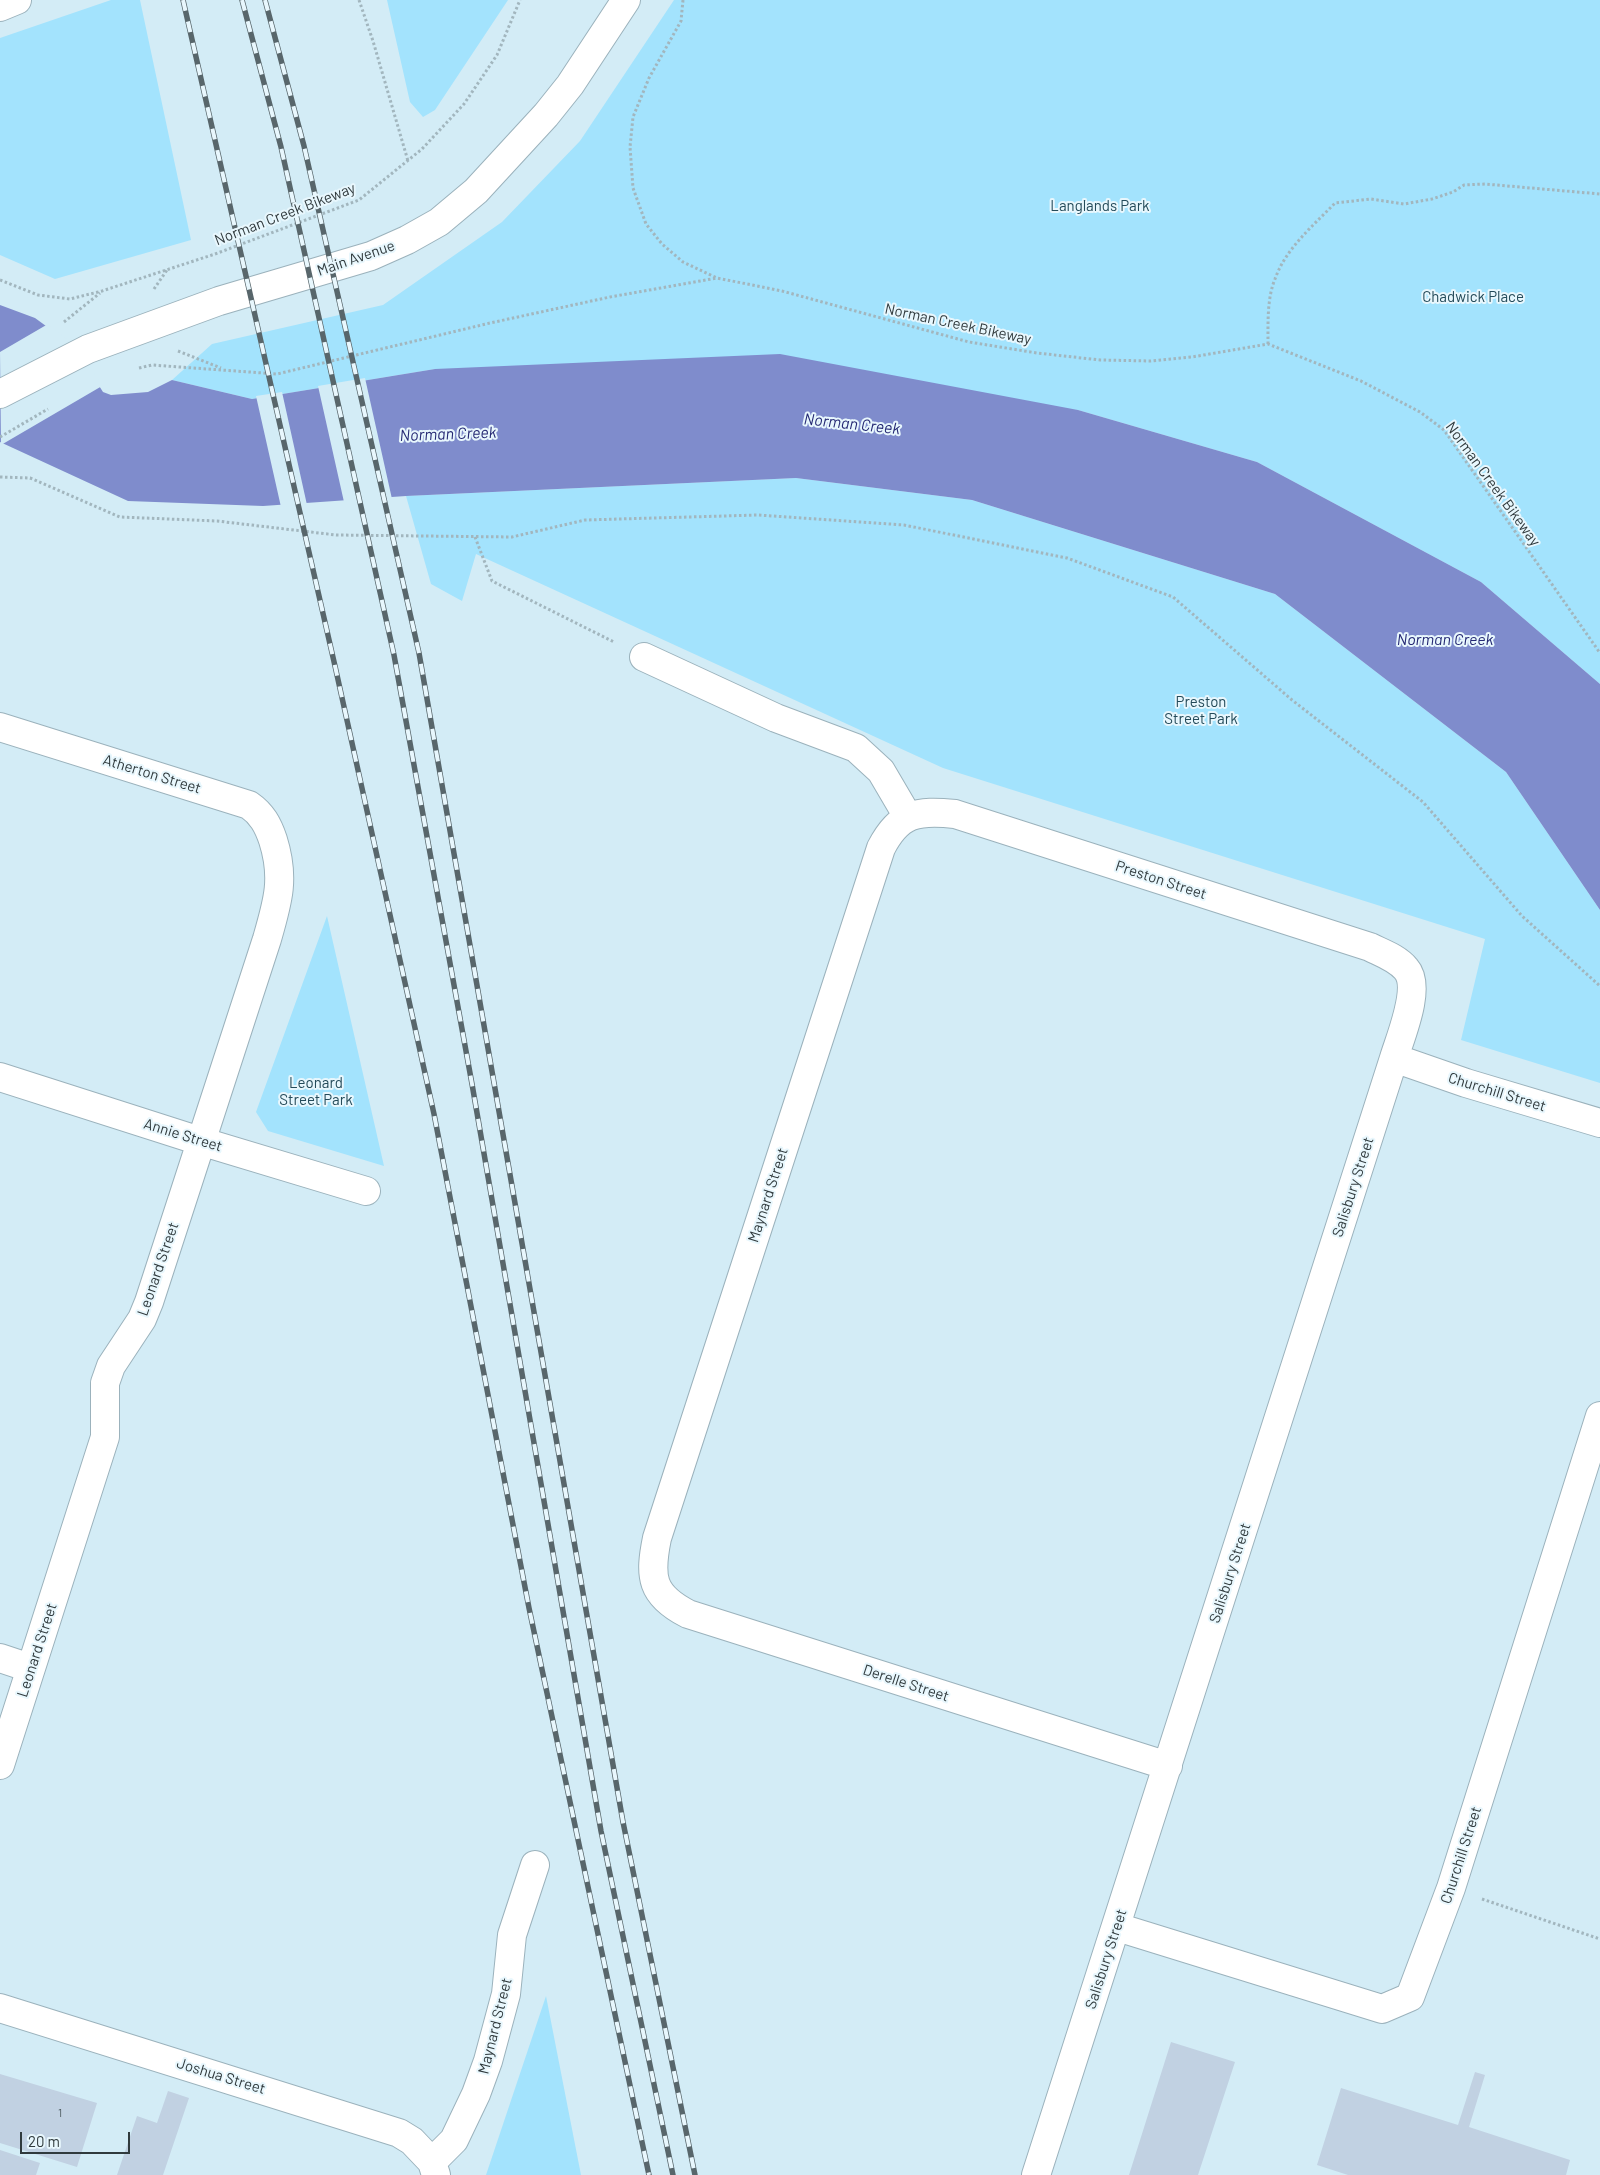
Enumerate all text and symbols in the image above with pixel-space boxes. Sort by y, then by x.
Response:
street label: Norman Creek Bikeway [212,179,358,249]
park label: Langlands Park [1050,197,1150,215]
street label: Main Avenue [315,236,397,280]
park label: Chadwick Place [1422,288,1524,306]
street label: Norman Creek Bikeway [883,300,1033,348]
water label: Norman Creek [803,409,901,439]
street label: Norman Creek Bikeway [1442,418,1544,550]
water label: Norman Creek [399,423,497,445]
water label: Norman Creek [1397,630,1493,650]
park label: Preston Street Park [1164,693,1238,728]
street label: Atherton Street [101,751,203,797]
street label: Preston Street [1113,857,1209,903]
street label: Churchill Street [1446,1069,1548,1115]
park label: Leonard Street Park [279,1074,353,1109]
street label: Annie Street [142,1115,224,1155]
street label: Salisbury Street [1328,1135,1378,1239]
street label: Maynard Street [744,1145,792,1245]
street label: Leonard Street [134,1220,182,1318]
street label: Salisbury Street [1205,1521,1255,1625]
street label: Leonard Street [13,1601,61,1699]
street label: Derelle Street [861,1661,951,1705]
street label: Churchill Street [1437,1804,1485,1906]
street label: Salisbury Street [1081,1907,1131,2011]
street label: Maynard Street [474,1976,516,2076]
street label: Joshua Street [174,2054,268,2098]
house number: 1 [58,2106,62,2120]
scale bar [22,2122,132,2154]
text: 20 m [28,2132,60,2150]

